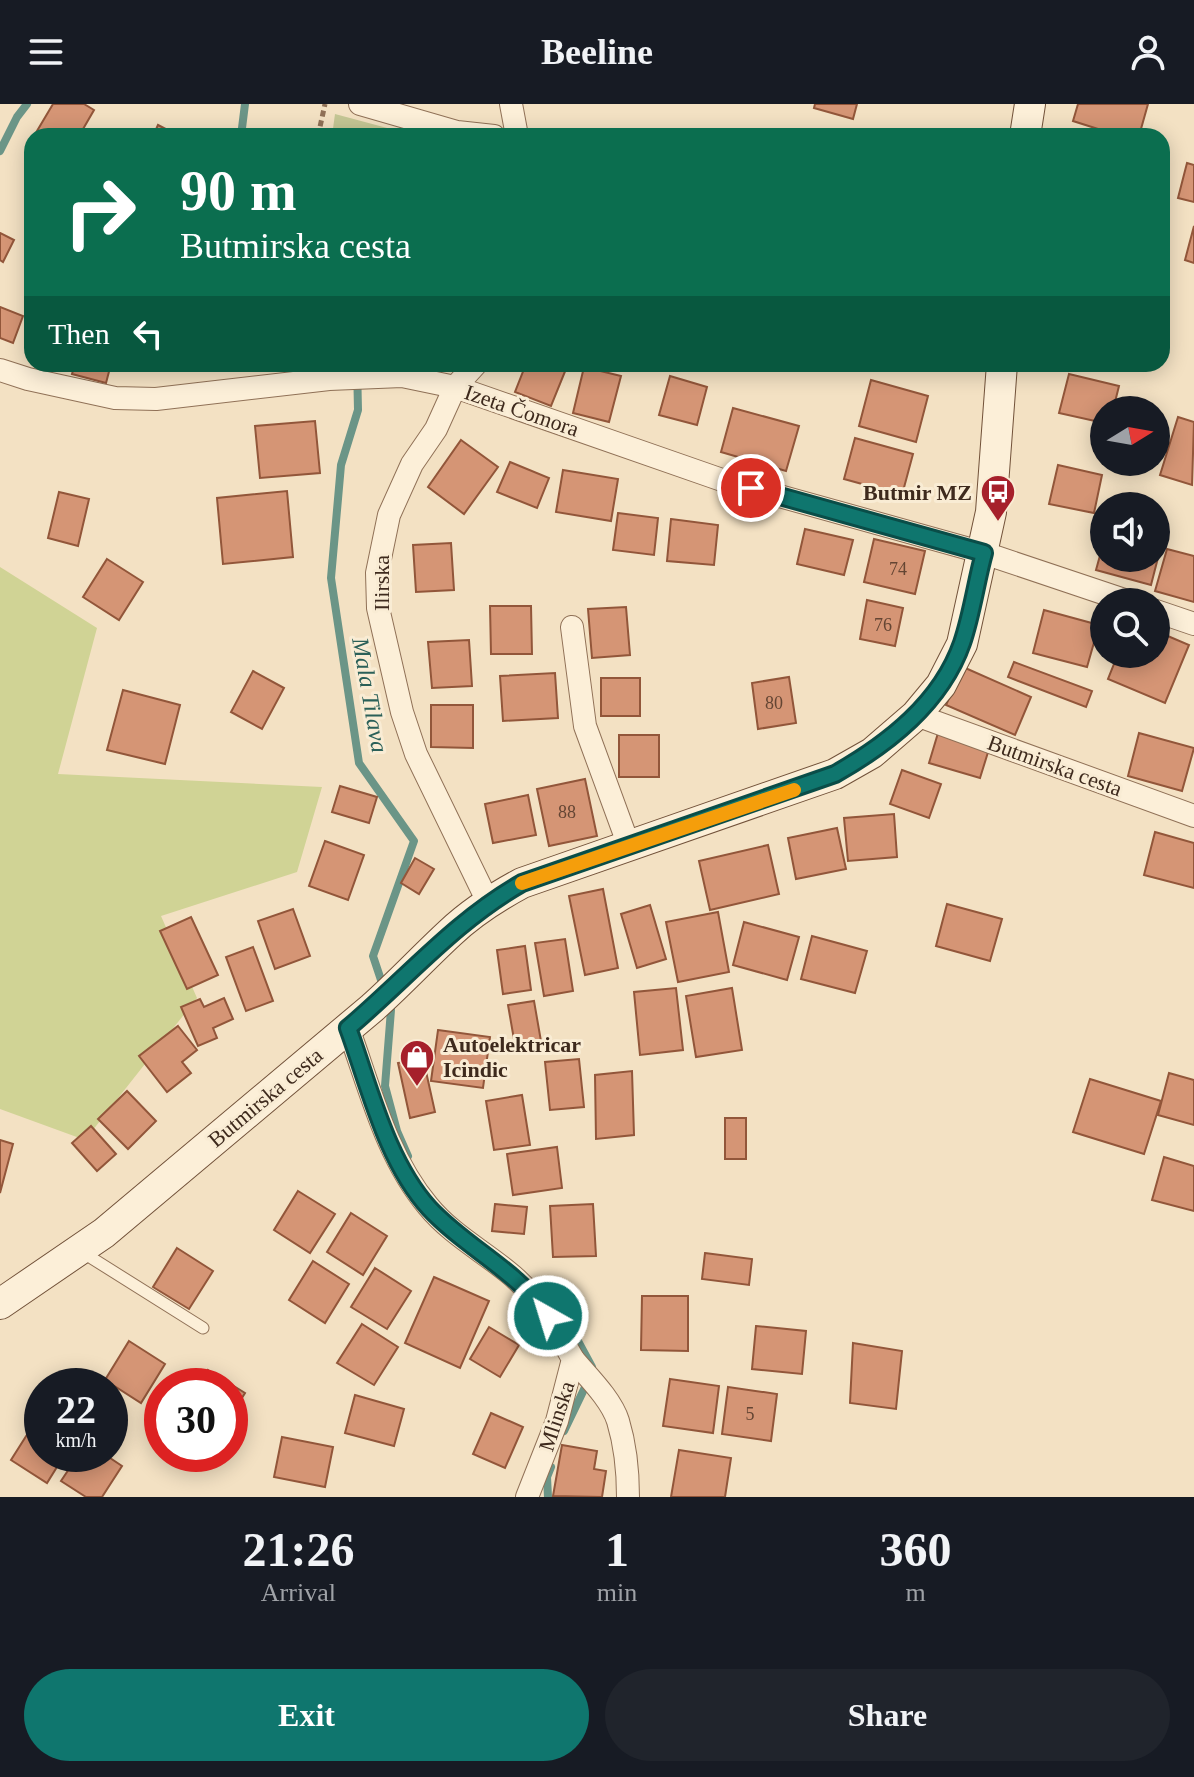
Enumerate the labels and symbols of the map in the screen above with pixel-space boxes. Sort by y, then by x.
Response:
street label: Izeta Čomora [461,379,582,442]
north arrow [1090,396,1170,476]
pin [717,454,785,522]
bus stop icon: Butmir MZ [979,473,1017,523]
place label: Butmir MZ [863,480,972,505]
street label: Ilirska [369,555,394,611]
house number: 74 [889,559,907,579]
house number: 76 [874,615,892,635]
water label: Mala Tilava [347,634,393,755]
house number: 80 [765,693,783,713]
street label: Butmirska cesta [984,730,1126,801]
house number: 88 [558,802,576,822]
place label: Autoelektricar Icindic [443,1032,581,1082]
shop icon: Autoelektricar Icindic [398,1038,436,1088]
street label: Butmirska cesta [203,1042,328,1152]
position arrow [506,1274,590,1358]
speed limit sign: 30 [144,1368,248,1472]
street label: Mlinska [533,1378,580,1454]
house number: 5 [746,1404,755,1424]

